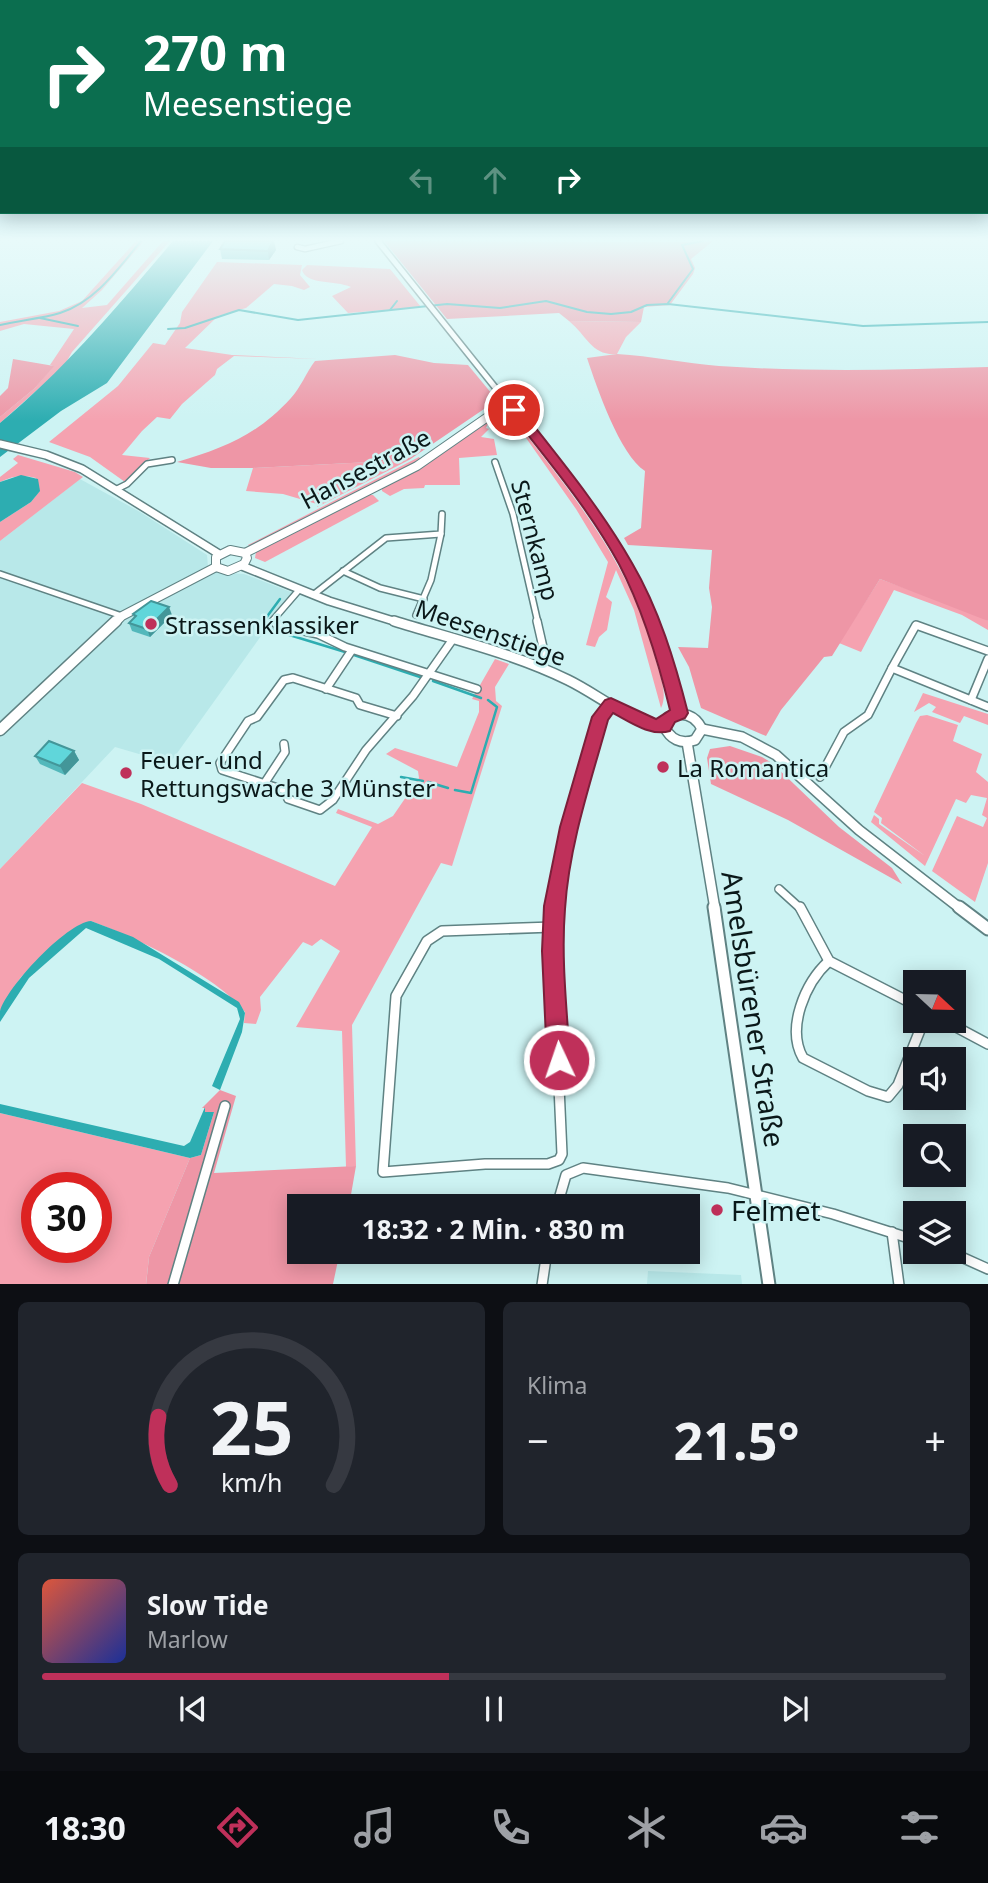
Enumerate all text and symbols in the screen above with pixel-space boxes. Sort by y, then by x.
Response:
text: 270 m [143,19,288,85]
icon: right [28,28,119,119]
text: Meesenstiege [143,82,352,125]
icon: left [403,161,441,199]
icon: ahead [476,161,514,199]
icon: right [549,161,587,199]
pin [484,380,544,440]
icon: arrive [495,391,533,429]
street label: Hansestraße [294,420,436,516]
street label: Sternkamp [504,476,568,604]
street label: Meesenstiege [411,591,571,673]
place label: Strassenklassiker [165,608,359,641]
marker: Strassenklassiker [143,616,159,632]
place label: Feuer- und Rettungswache 3 Münster [140,743,435,804]
place label: La Romantica [677,751,829,784]
marker: La Romantica [655,759,671,775]
marker: Feuer- und Rettungswache 3 Münster [118,765,134,781]
street label: Amelsbürener Straße [713,868,795,1150]
north arrow [903,970,966,1032]
map controls [903,970,966,1264]
position arrow [522,1023,596,1097]
button: sound [903,1047,966,1110]
button: search [903,1124,966,1187]
speed limit sign: 30 [21,1172,112,1263]
place label: Felmet [731,1191,821,1229]
button: layers [903,1201,966,1264]
marker: Felmet [709,1202,725,1218]
text: 18:32 · 2 Min. · 830 m [362,1211,625,1247]
text: Klima [527,1369,588,1401]
text: 25 [210,1377,293,1476]
text: 21.5° [674,1404,799,1475]
text: − [527,1414,549,1466]
text: + [924,1414,946,1466]
text: km/h [221,1464,282,1498]
text: Slow Tide [147,1587,269,1623]
text: Marlow [147,1623,228,1655]
icon: previous [174,1690,212,1728]
icon: pause [475,1690,513,1728]
icon: next [776,1690,814,1728]
icon: directions [213,1803,262,1852]
icon: music [350,1803,399,1852]
icon: phone [486,1803,535,1852]
icon: climate [622,1803,671,1852]
icon: car [759,1803,808,1852]
icon: filters [895,1803,944,1852]
text: 18:30 [44,1806,126,1849]

